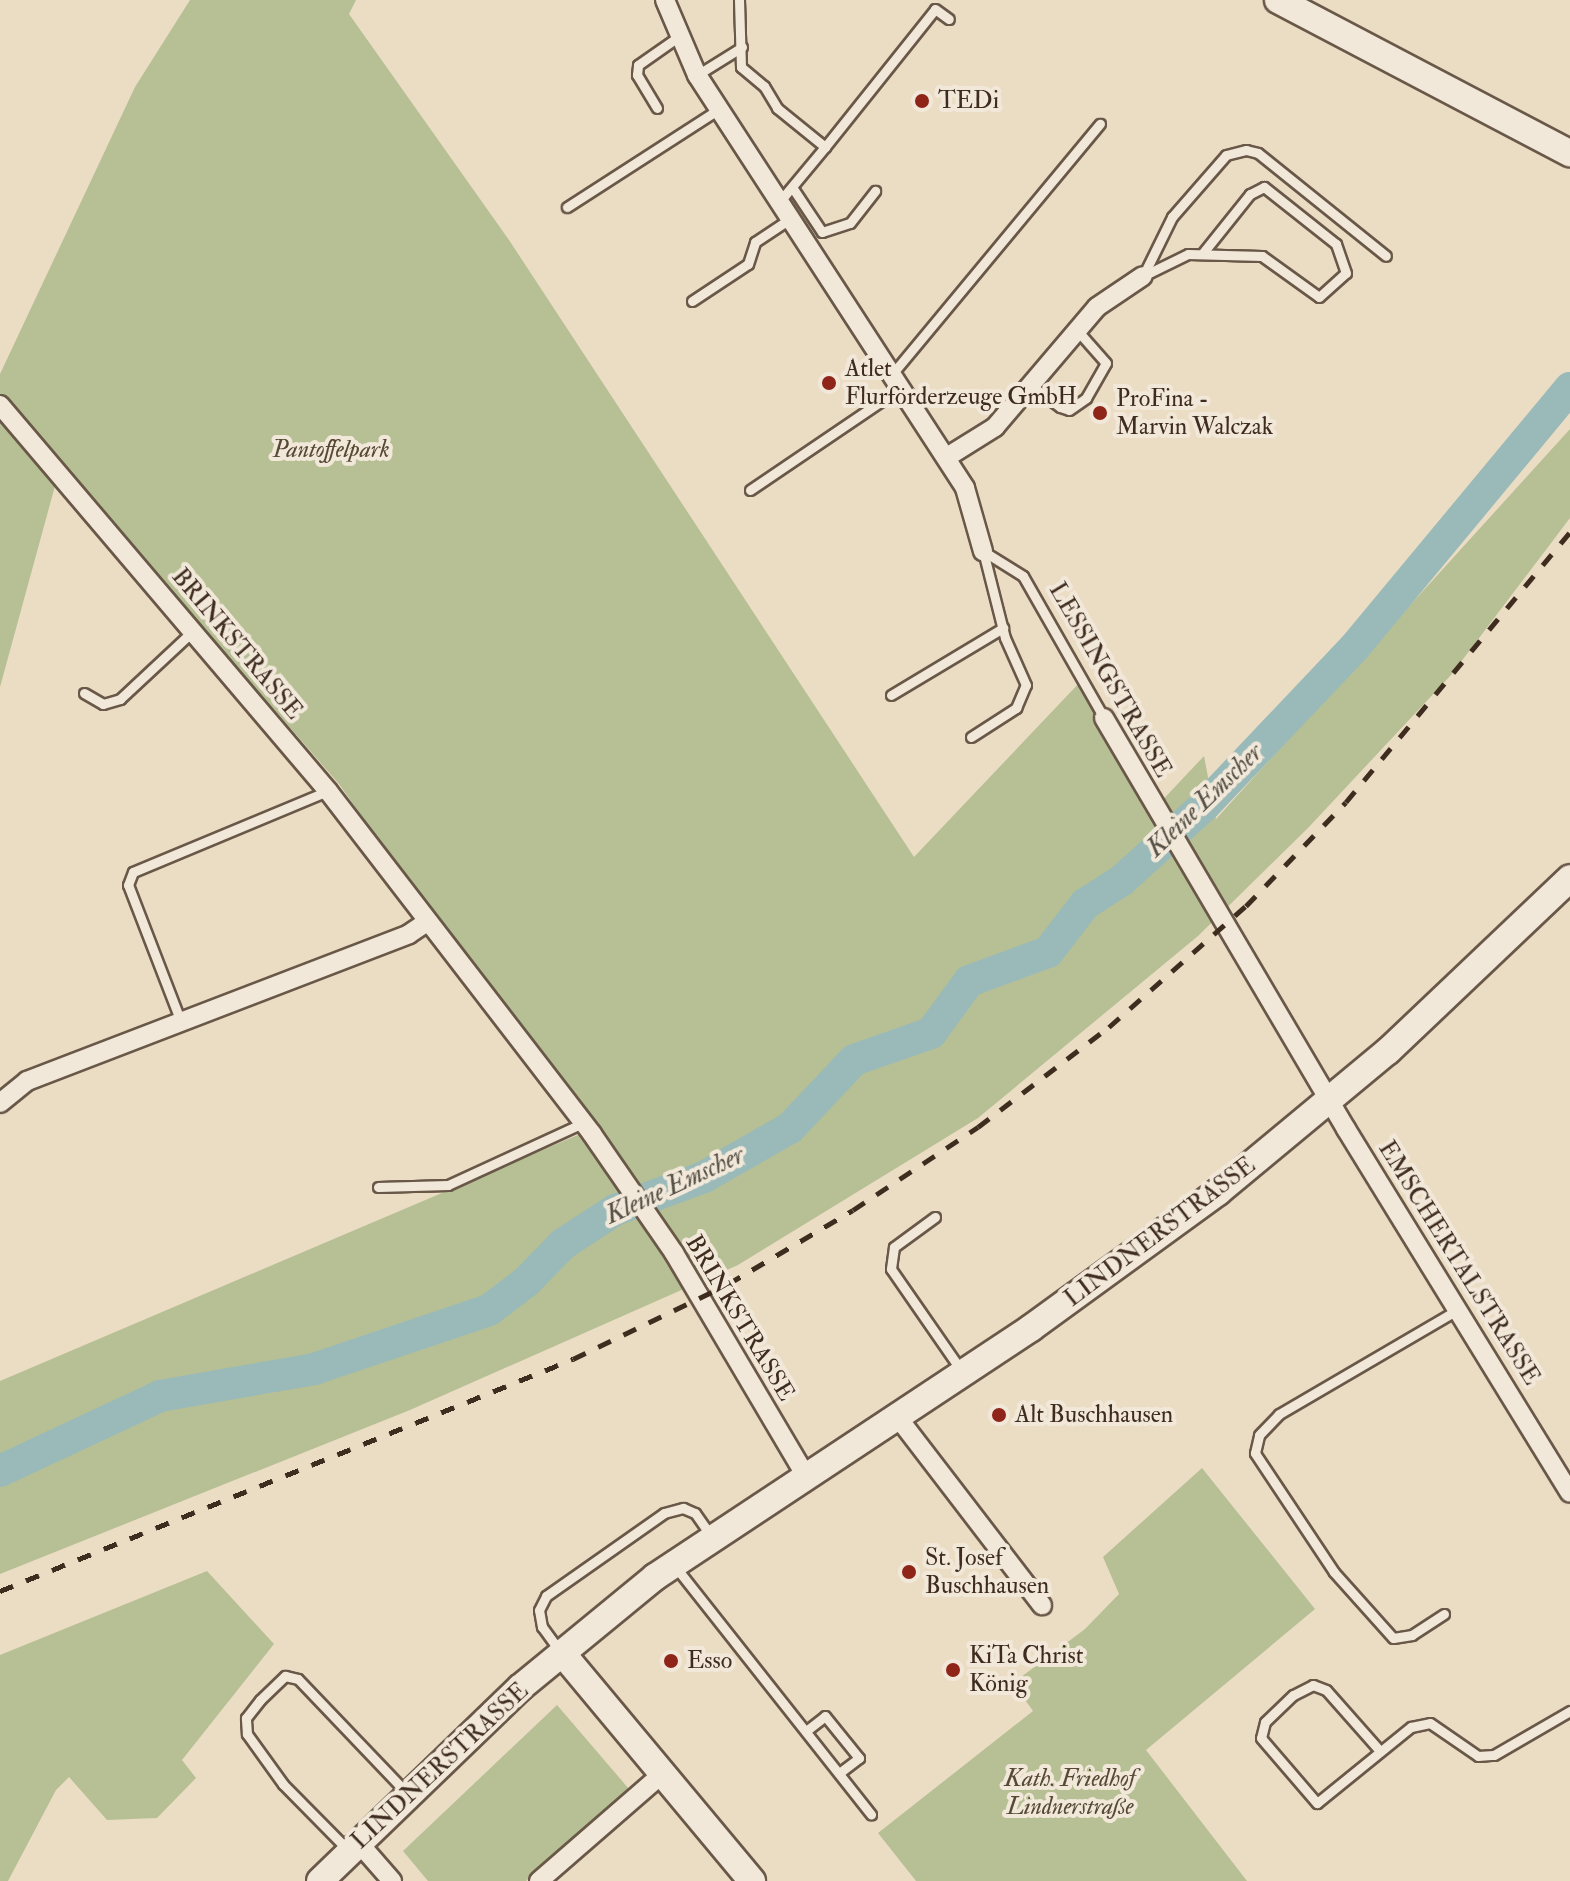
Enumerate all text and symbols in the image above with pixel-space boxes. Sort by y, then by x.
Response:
place label: TEDi [938,87,999,115]
marker: TEDi [913,92,931,110]
place label: Atlet Flurförderzeuge GmbH [845,355,1077,411]
marker: Atlet Flurförderzeuge GmbH [820,374,838,392]
place label: ProFina - Marvin Walczak [1116,385,1273,441]
marker: ProFina - Marvin Walczak [1091,404,1109,422]
park label: Pantoffelpark [272,436,390,464]
street label: BRINKSTRASSE [166,563,308,725]
street label: LESSINGSTRASSE [1043,578,1177,782]
water label: Kleine Emscher [1140,738,1270,864]
street label: EMSCHERTALSTRASSE [1372,1136,1546,1390]
water label: Kleine Emscher [601,1140,749,1232]
street label: LINDNERSTRASSE [1059,1151,1261,1313]
street label: BRINKSTRASSE [679,1230,801,1406]
place label: Alt Buschhausen [1015,1401,1173,1429]
marker: Alt Buschhausen [990,1406,1008,1424]
place label: St. Josef Buschhausen [925,1544,1049,1600]
marker: St. Josef Buschhausen [900,1563,918,1581]
place label: KiTa Christ König [969,1642,1083,1698]
place label: Esso [687,1647,732,1675]
marker: Esso [662,1652,680,1670]
marker: KiTa Christ König [944,1661,962,1679]
street label: LINDNERSTRASSE [346,1677,534,1855]
park label: Kath. Friedhof Lindnerstraße [1005,1765,1135,1821]

